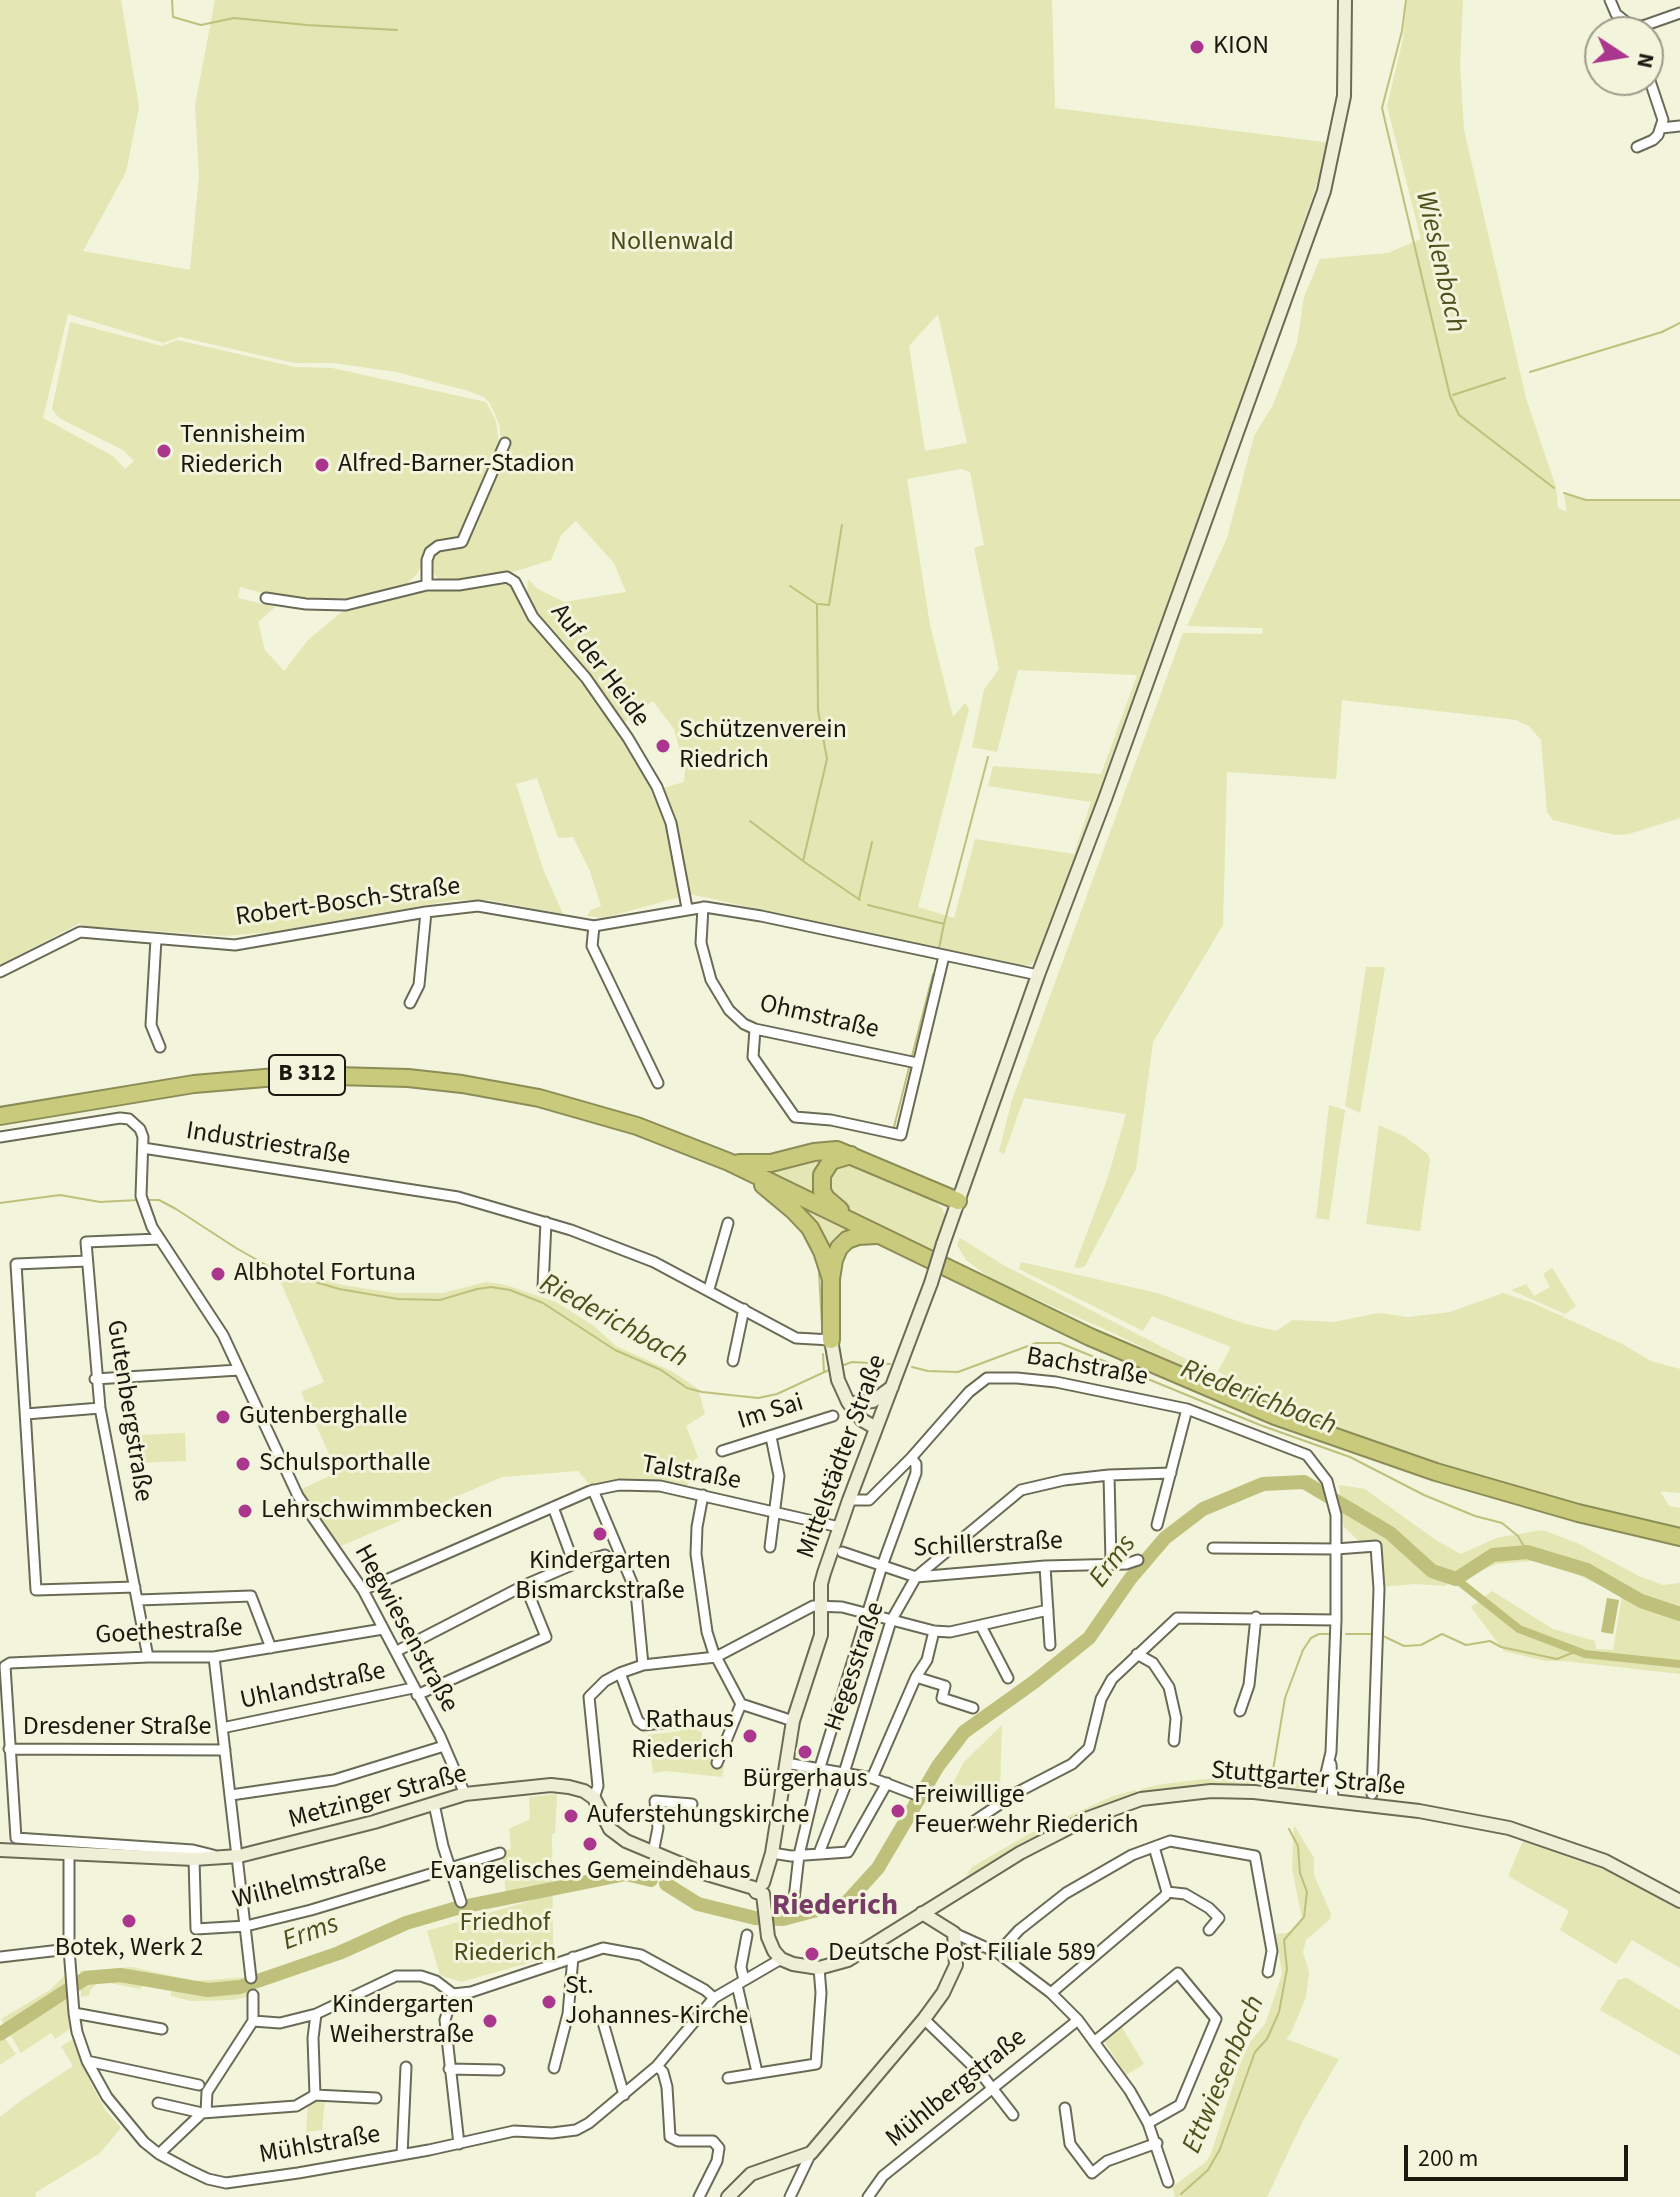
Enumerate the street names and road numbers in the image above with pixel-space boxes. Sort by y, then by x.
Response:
street label: Auf der Heide [543,598,655,734]
street label: Robert-Bosch-Straße [234,872,462,934]
street label: Ohmstraße [756,989,882,1047]
road number: B 312 [269,1055,345,1095]
street label: Industriestraße [184,1117,352,1173]
street label: Gutenbergstraße [98,1318,158,1504]
street label: Bachstraße [1024,1342,1150,1394]
street label: Mittelstädter Straße [792,1351,894,1563]
street label: Im Sai [734,1388,808,1438]
street label: Talstraße [639,1450,743,1498]
street label: Schillerstraße [912,1526,1064,1566]
street label: Hegwiesenstraße [346,1540,464,1718]
street label: Hegesstraße [819,1598,893,1736]
street label: Goethestraße [95,1614,243,1652]
street label: Uhlandstraße [237,1656,389,1718]
street label: Dresdener Straße [23,1712,211,1744]
street label: Stuttgarter Straße [1210,1756,1406,1804]
street label: Metzinger Straße [285,1759,471,1837]
street label: Wilhelmstraße [230,1849,390,1917]
street label: Mühlbergstraße [881,2023,1033,2155]
street label: Mühlstraße [257,2120,383,2172]

